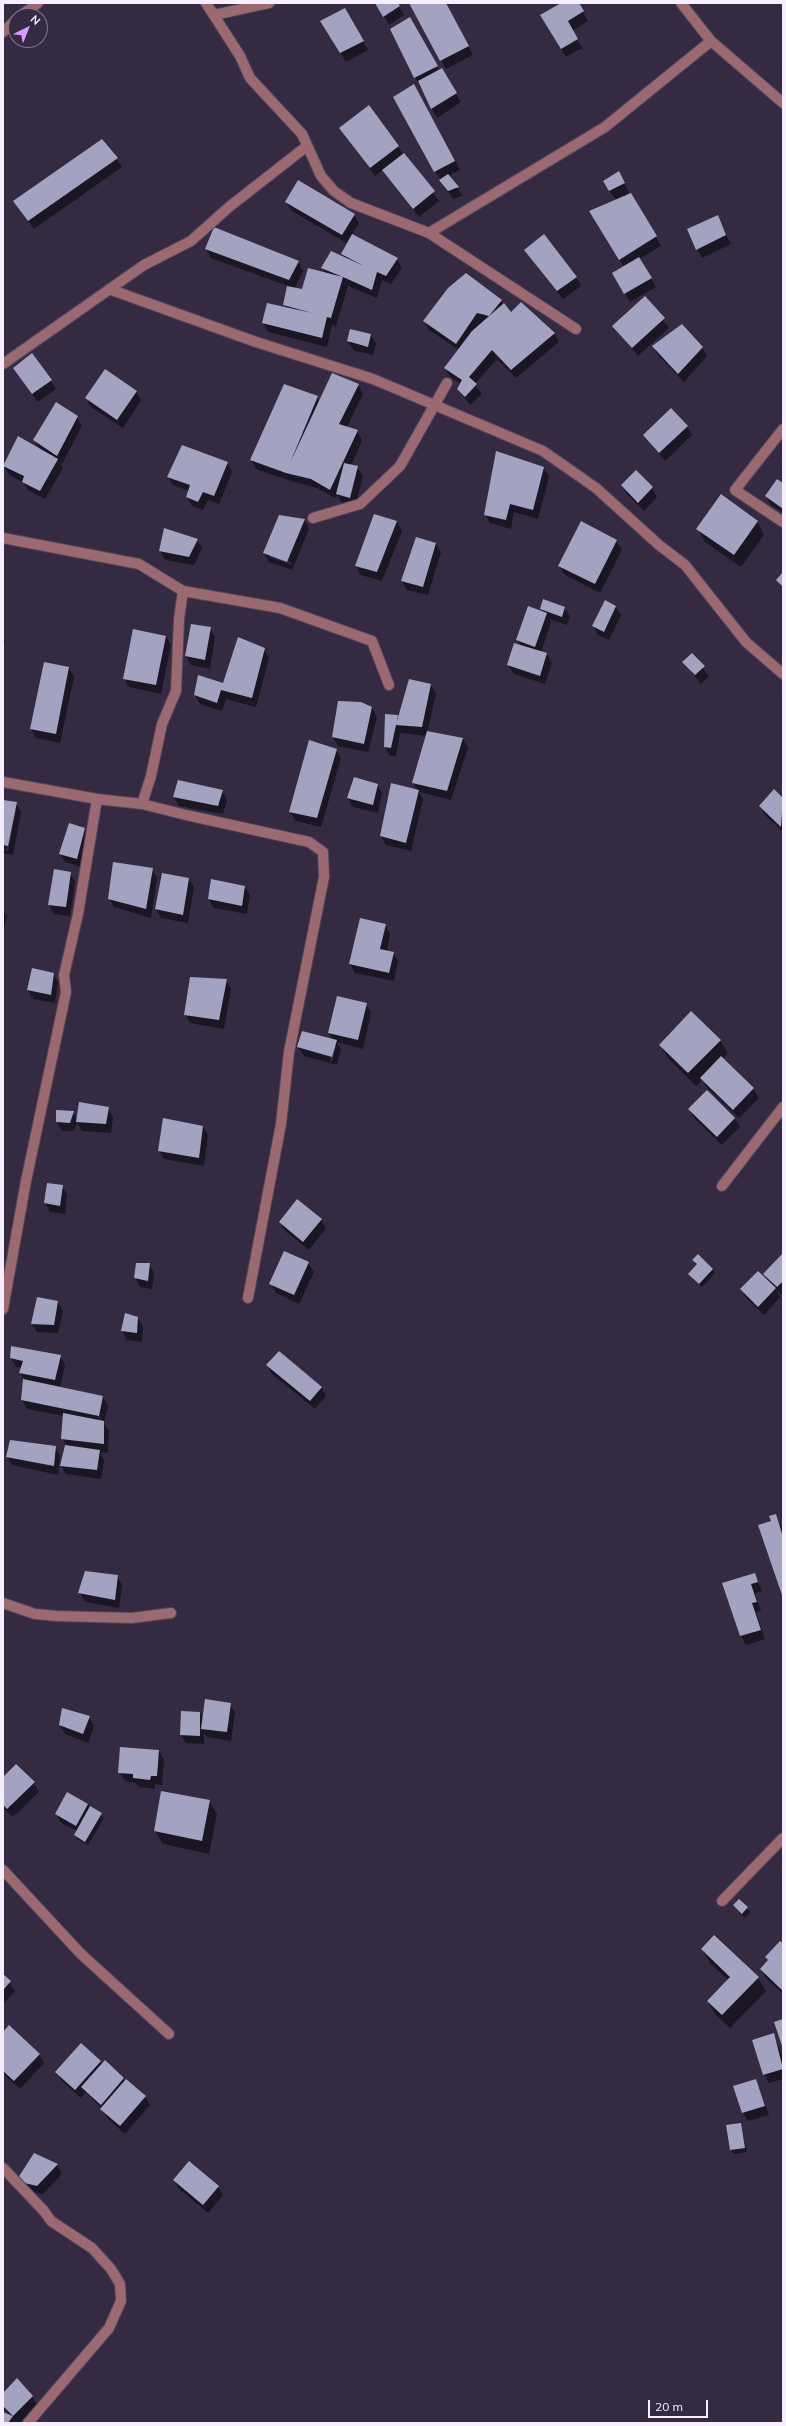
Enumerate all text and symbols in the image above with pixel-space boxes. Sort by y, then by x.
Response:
north arrow [8,8,48,48]
text: N [28,12,43,28]
scale bar [650,2392,710,2418]
text: 20 m [655,2399,683,2414]

